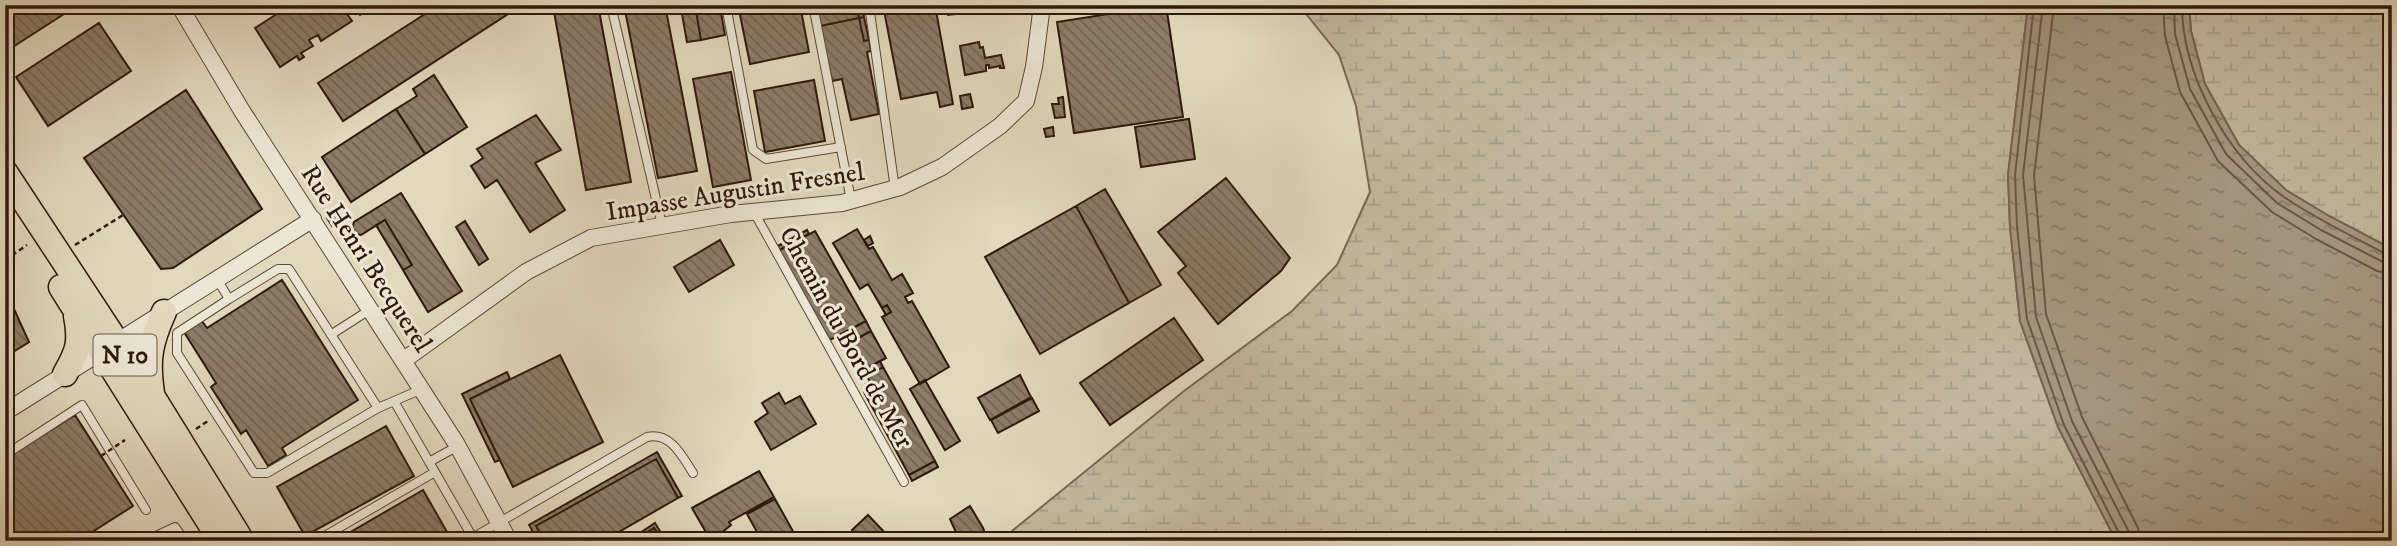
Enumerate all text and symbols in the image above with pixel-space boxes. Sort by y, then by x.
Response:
street label: Impasse Augustin Fresnel [604,156,867,229]
street label: Rue Henri Becquerel [293,159,439,359]
street label: Chemin du Bord de Mer [771,221,920,455]
road number: N 10 [94,334,156,376]

